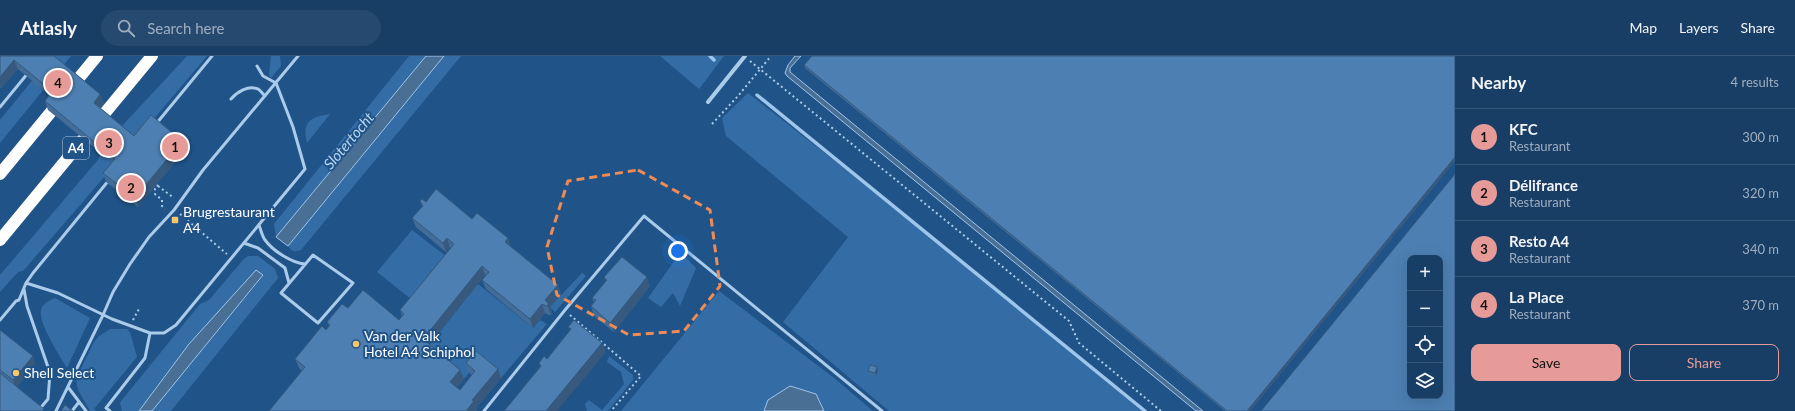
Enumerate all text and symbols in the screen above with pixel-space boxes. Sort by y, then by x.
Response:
search box [101,10,381,46]
text: Atlasly [20,16,77,39]
icon: search [115,17,137,39]
text: Search here [147,19,225,37]
text: Map [1629,19,1657,36]
text: Layers [1679,19,1719,36]
text: Share [1741,19,1775,36]
pin: 4 [45,68,71,98]
text: Nearby [1471,72,1526,93]
text: 4 results [1731,74,1779,90]
water label: Slotertocht [319,108,378,173]
text: KFC [1509,120,1538,138]
pin: 3 [96,128,122,158]
text: 1 [1480,129,1488,145]
text: 300 m [1742,129,1779,145]
pin: 1 [162,132,188,162]
road number: A4 [63,137,89,159]
text: Restaurant [1509,138,1571,154]
pin: 2 [118,173,144,203]
text: Délifrance [1509,176,1578,194]
text: 2 [1480,185,1488,201]
text: 320 m [1742,185,1779,201]
text: Restaurant [1509,194,1571,210]
place label: Brugrestaurant A4 [183,203,275,236]
marker: Brugrestaurant A4 [170,215,180,225]
text: Resto A4 [1509,232,1569,250]
your location [668,241,688,261]
text: 3 [1480,241,1488,257]
text: 340 m [1742,241,1779,257]
text: Restaurant [1509,250,1571,266]
map controls [1407,255,1443,399]
button: + [1407,255,1443,291]
text: La Place [1509,288,1564,306]
button: − [1407,291,1443,327]
text: 4 [1480,297,1488,313]
text: 370 m [1742,297,1779,313]
text: Restaurant [1509,306,1571,322]
place label: Van der Valk Hotel A4 Schiphol [364,327,475,360]
button: locate [1407,327,1443,363]
marker: Van der Valk Hotel A4 Schiphol [351,339,361,349]
button: Save [1471,344,1621,381]
button: Share [1629,344,1779,381]
button: layers [1407,363,1443,399]
place label: Shell Select [24,364,94,381]
marker: Shell Select [11,368,21,378]

